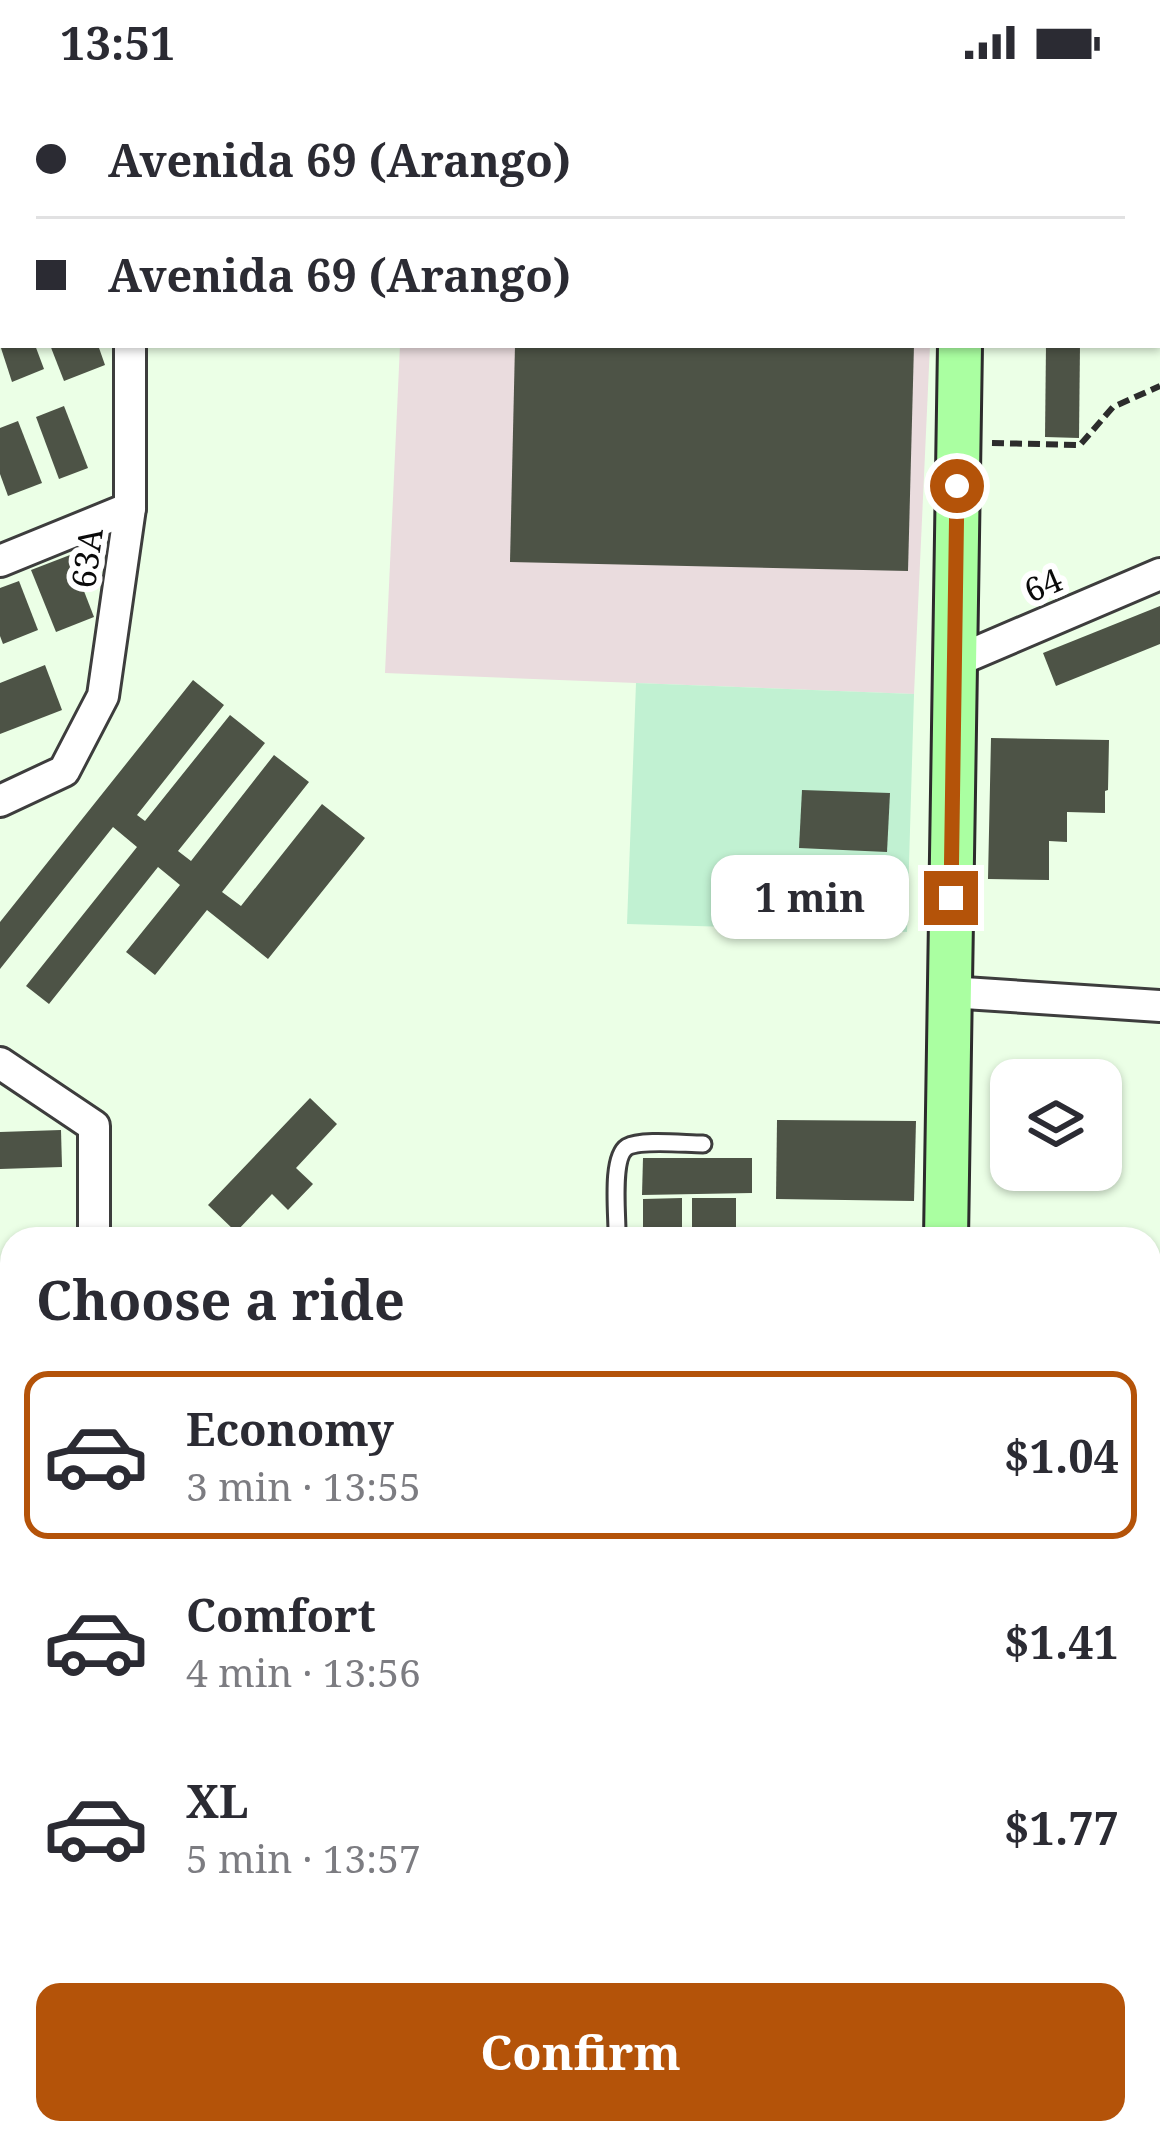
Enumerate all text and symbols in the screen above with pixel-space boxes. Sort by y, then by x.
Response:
text: 13:51 [60,12,175,73]
text: Avenida 69 (Arango) [108,129,571,190]
text: Avenida 69 (Arango) [108,244,571,305]
route start [930,459,984,513]
street label: 63A [60,524,113,591]
street label: 64 [1017,557,1069,612]
callout: 1 min [711,856,909,940]
text: 1 min [755,870,865,923]
route end [924,871,978,925]
map controls [990,1059,1122,1191]
button: layers [990,1059,1122,1191]
text: Choose a ride [36,1262,405,1336]
text: Economy [186,1398,394,1459]
icon: car [42,1401,150,1509]
text: $1.04 [1004,1425,1119,1486]
text: 3 min · 13:55 [186,1459,421,1512]
text: Comfort [186,1584,376,1645]
icon: car [42,1587,150,1695]
text: $1.41 [1004,1611,1119,1672]
text: 4 min · 13:56 [186,1645,421,1698]
text: XL [186,1770,248,1831]
icon: car [42,1773,150,1881]
text: $1.77 [1004,1797,1119,1858]
text: 5 min · 13:57 [186,1831,421,1884]
button: Confirm [36,1983,1125,2121]

